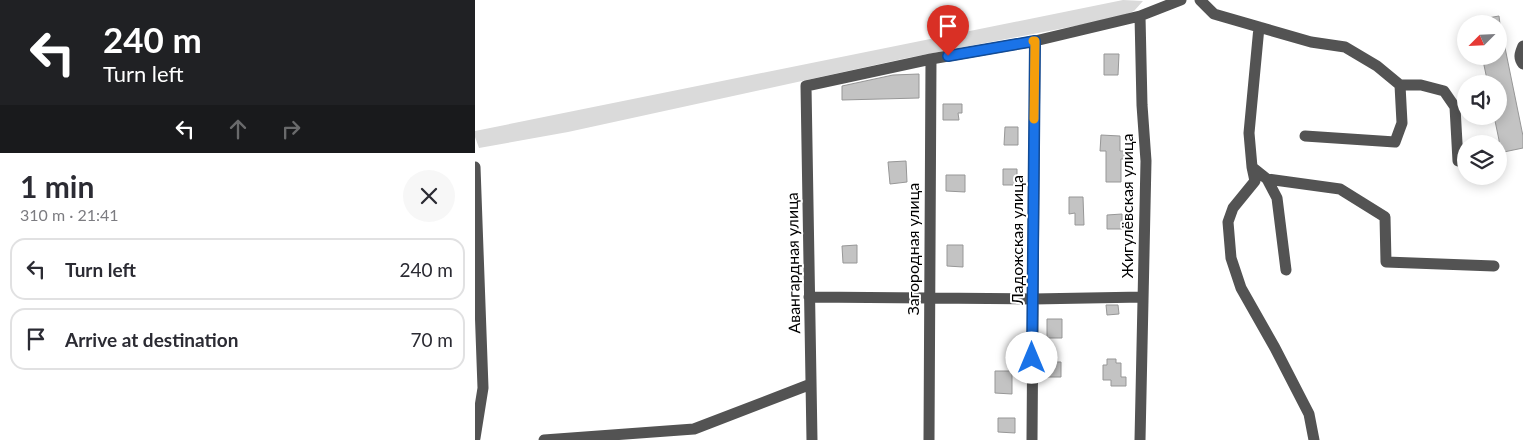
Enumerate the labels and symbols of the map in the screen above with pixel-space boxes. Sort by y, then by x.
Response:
pin [927,5,969,56]
north arrow [1457,15,1507,65]
street label: Жигулёвская улица [1117,133,1136,279]
street label: Ладожская улица [1007,175,1026,306]
street label: Загородная улица [903,183,922,315]
street label: Авангардная улица [782,192,803,334]
position arrow [1005,331,1057,383]

